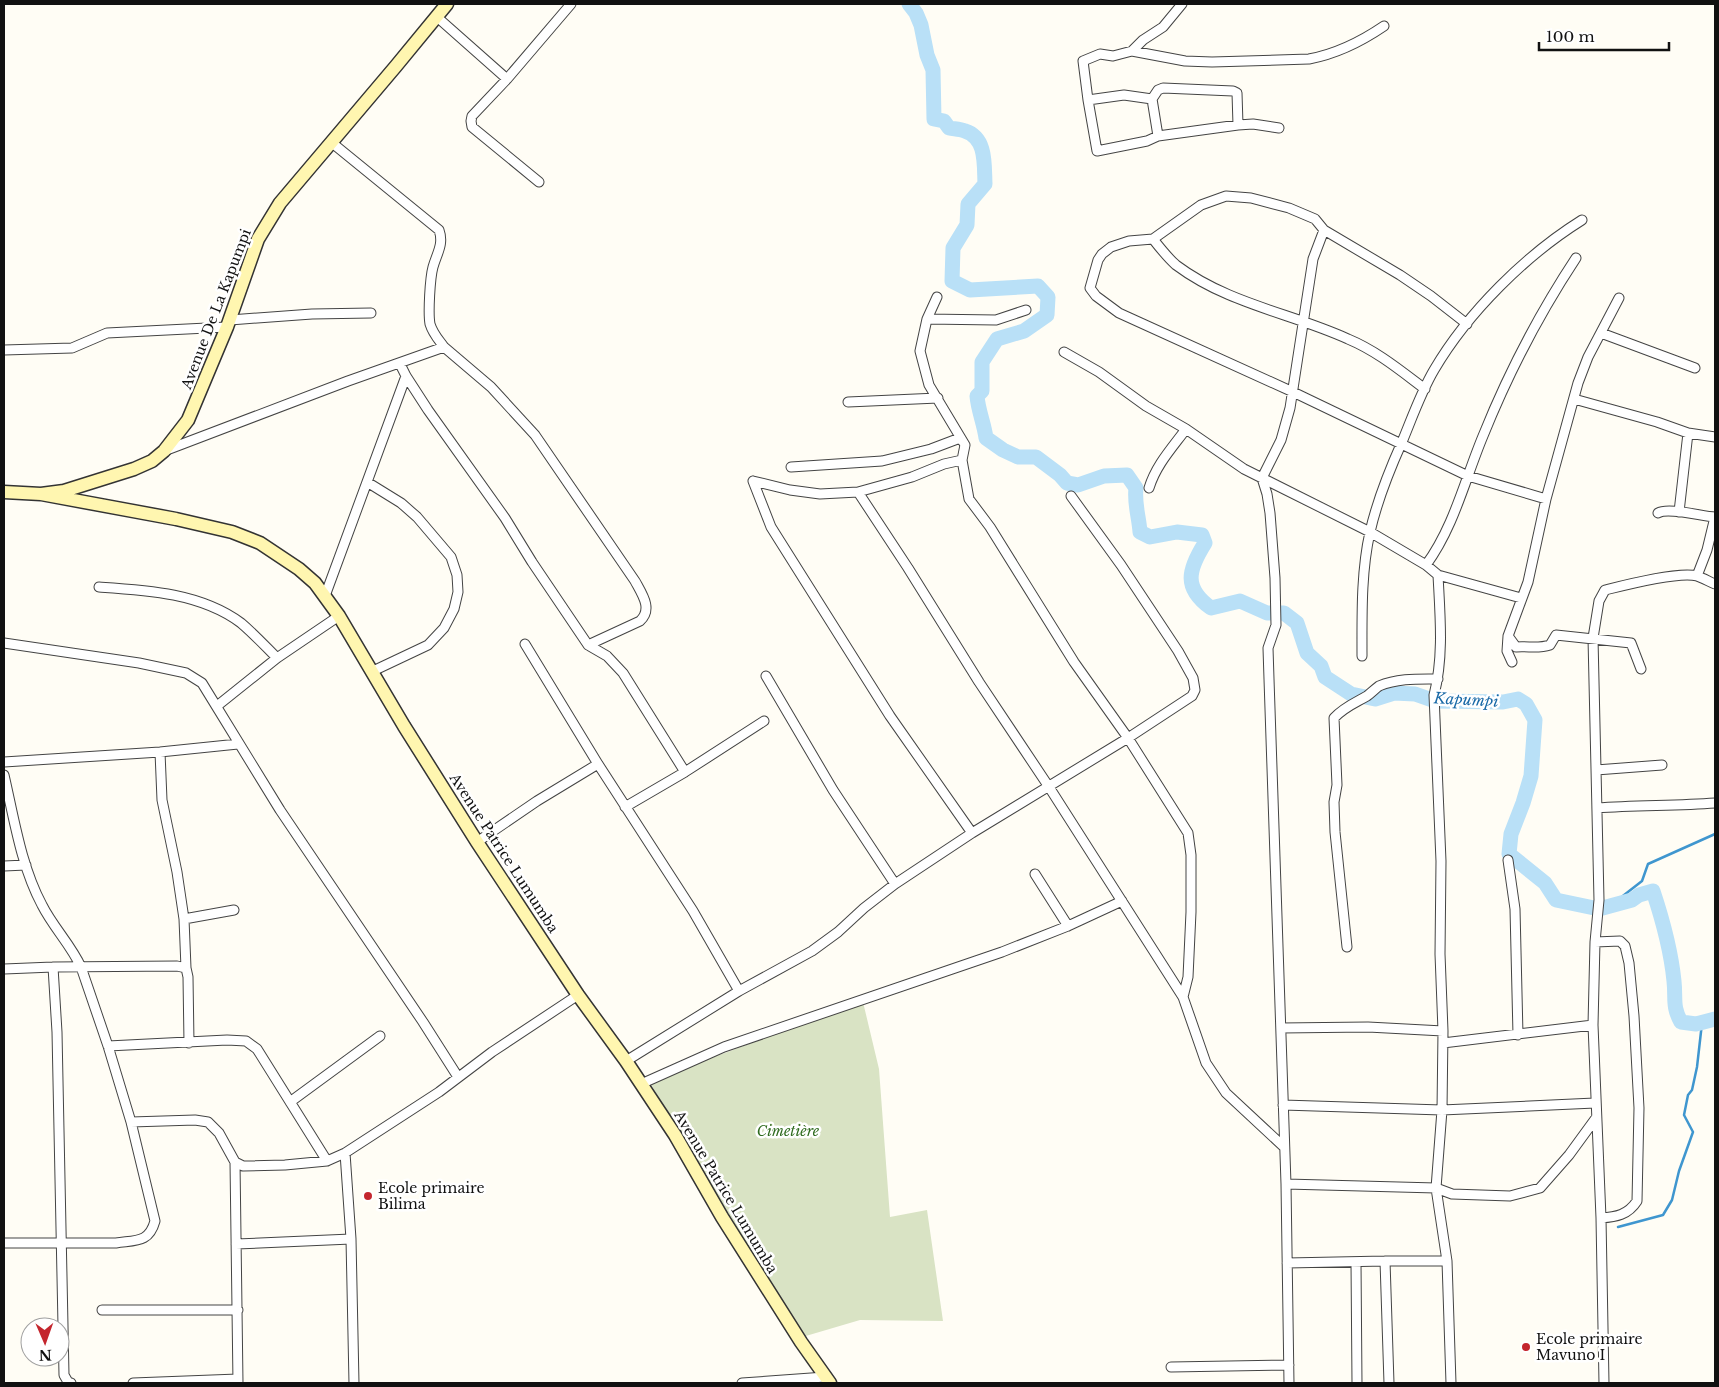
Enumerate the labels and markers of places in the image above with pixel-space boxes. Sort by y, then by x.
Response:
place label: Ecole primaire Bilima [378,1179,484,1213]
marker: Ecole primaire Bilima [362,1190,374,1202]
place label: Ecole primaire Mavuno I [1536,1330,1642,1364]
marker: Ecole primaire Mavuno I [1520,1341,1532,1353]

